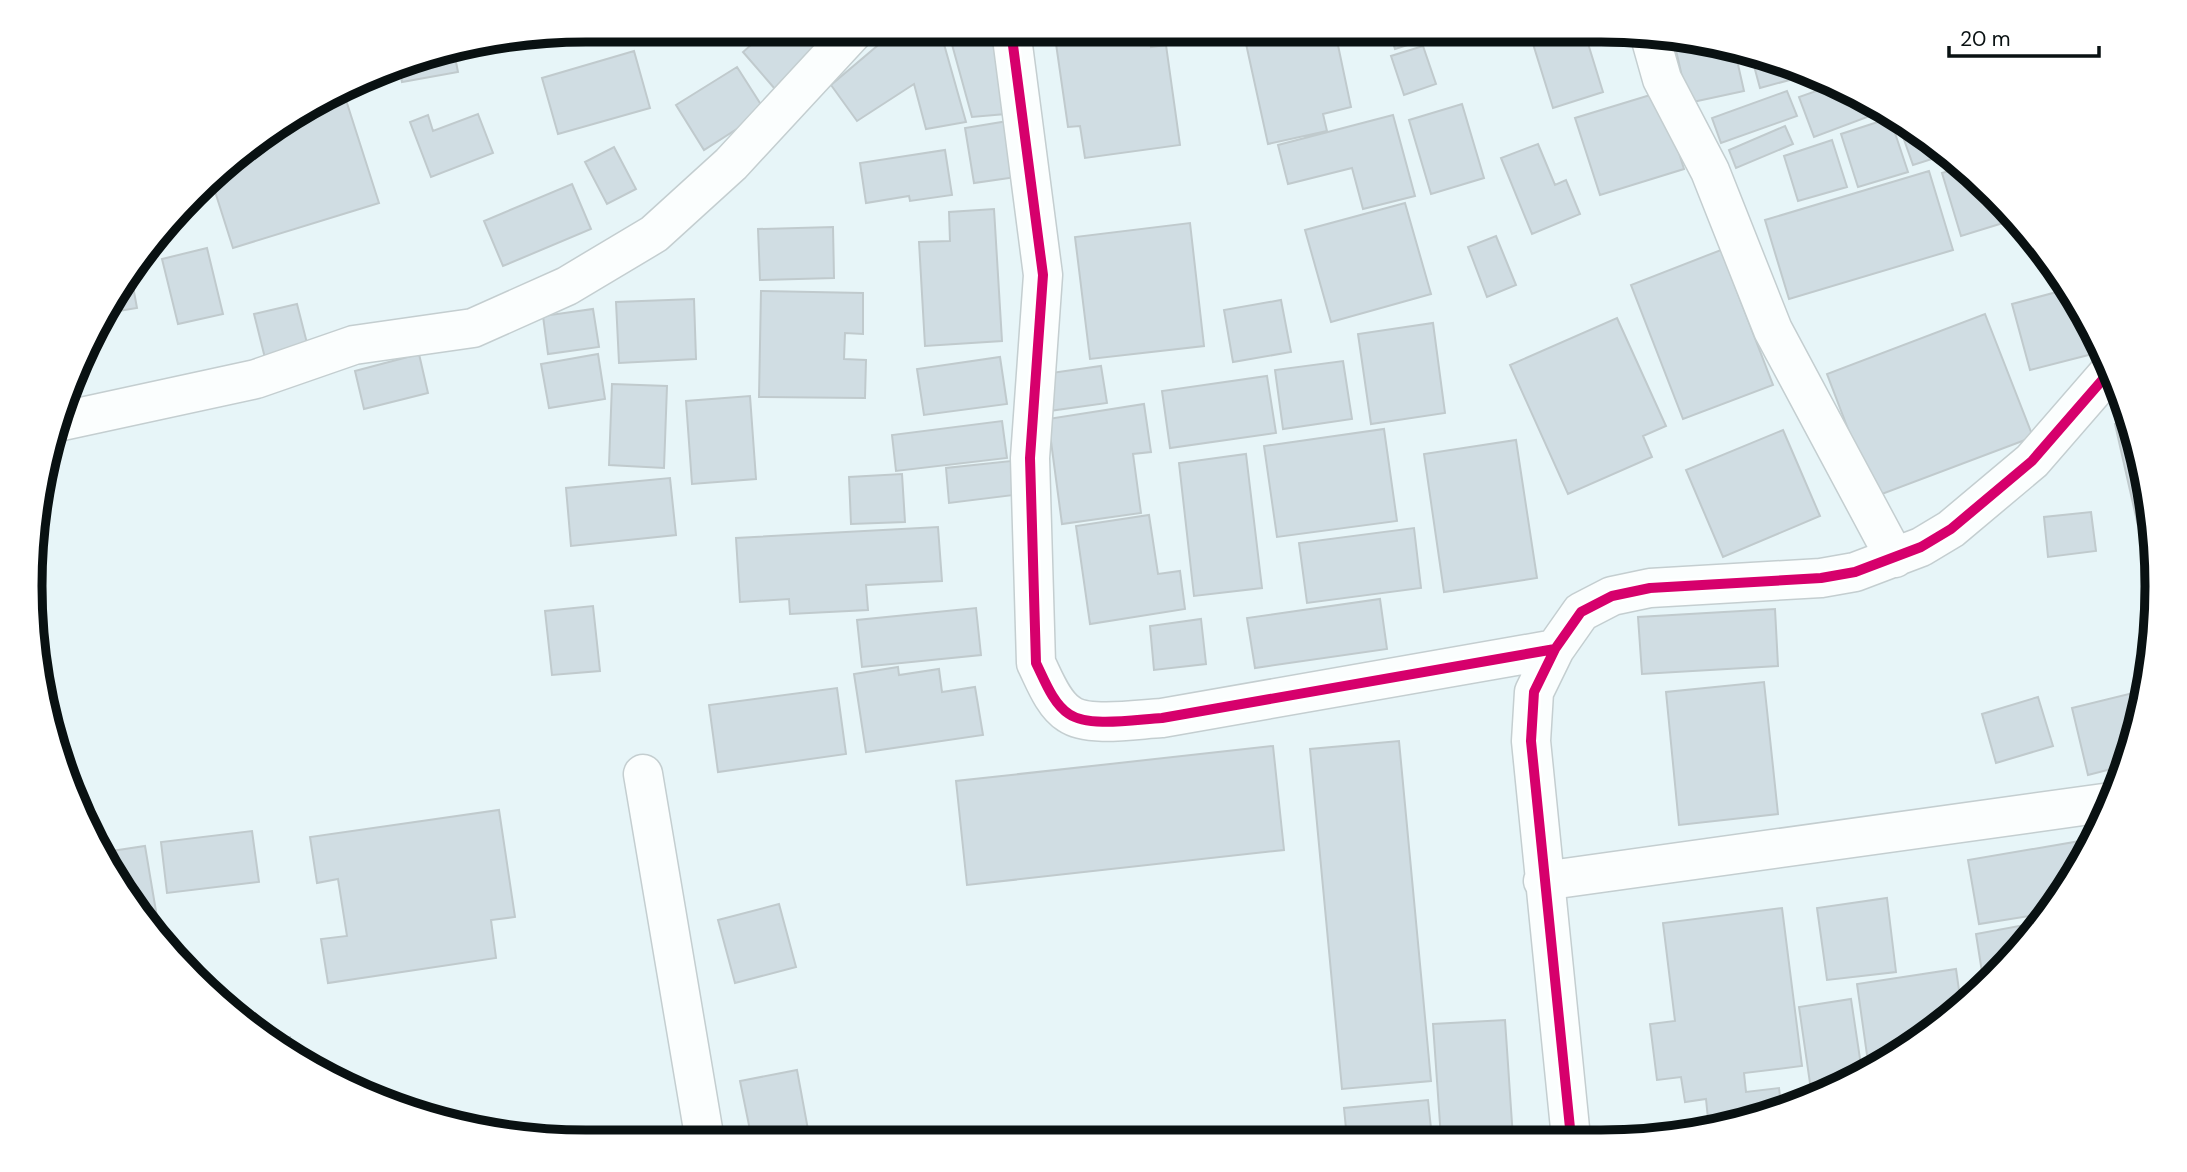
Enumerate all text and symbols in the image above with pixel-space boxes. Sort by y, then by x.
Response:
scale bar [1949,14,2100,58]
text: 20 m [1960,25,2011,53]

